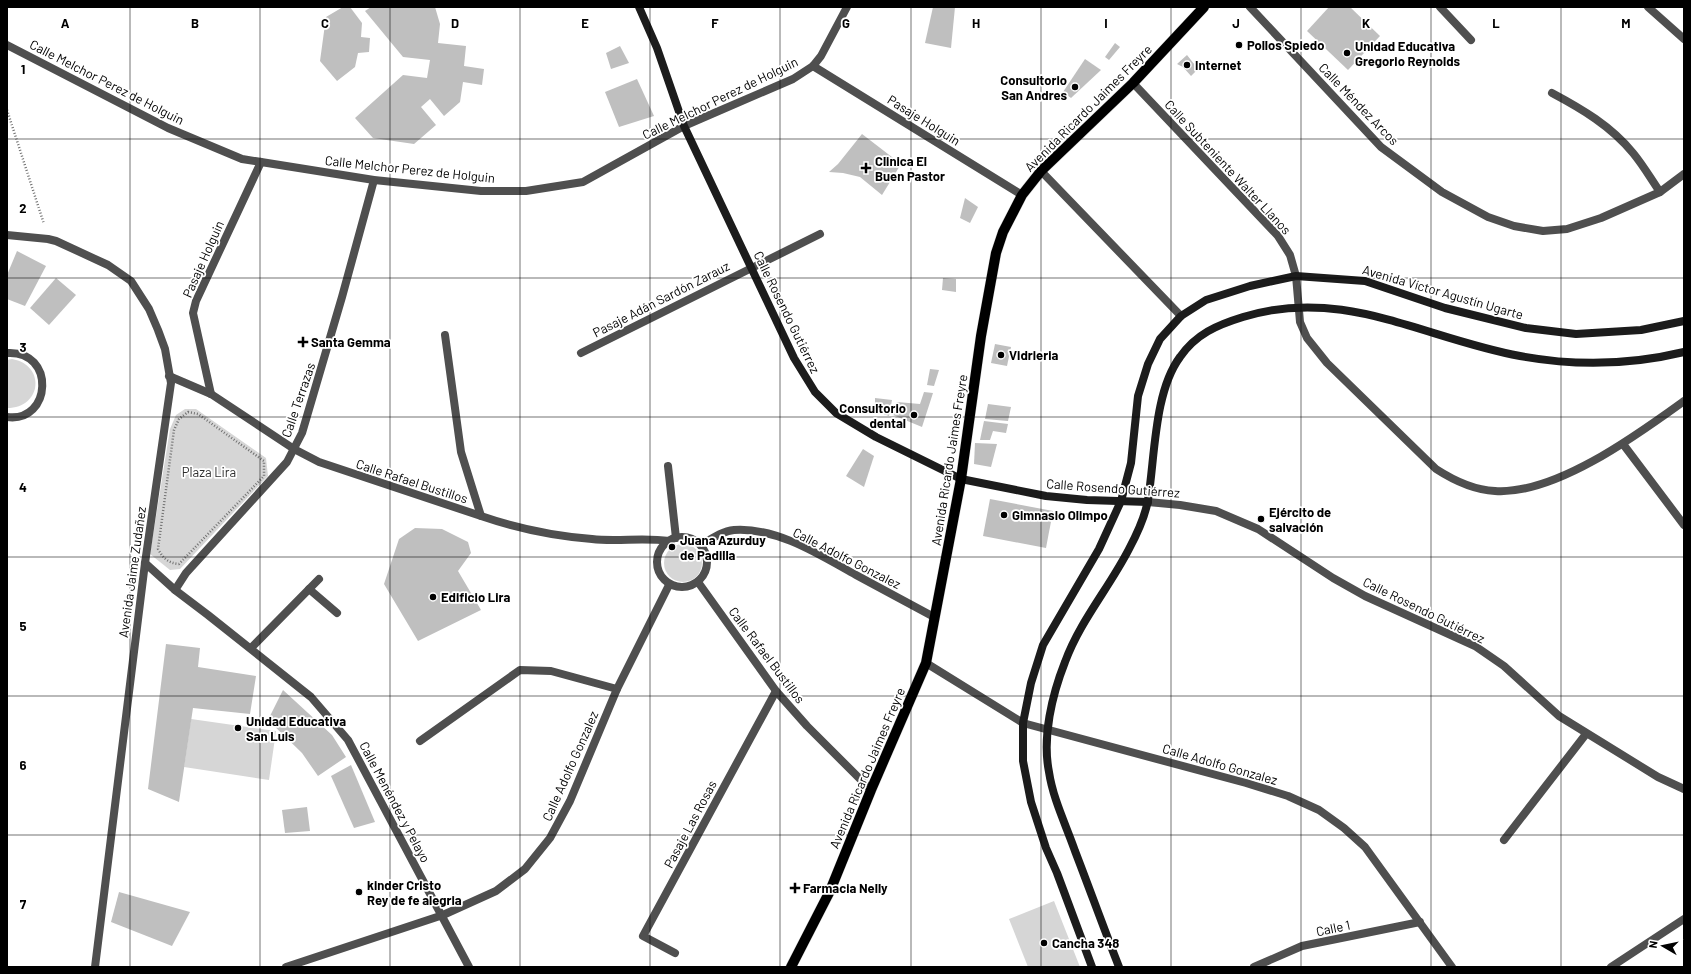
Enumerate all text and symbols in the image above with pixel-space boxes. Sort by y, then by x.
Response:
text: A [61,15,70,31]
text: B [191,15,199,31]
text: C [321,15,329,31]
text: D [451,15,459,31]
text: E [581,15,589,31]
text: F [711,15,719,31]
text: G [842,15,850,31]
text: H [972,15,980,31]
text: I [1104,15,1108,31]
text: J [1232,15,1240,31]
text: K [1362,15,1370,31]
text: L [1492,15,1500,31]
text: M [1621,15,1631,31]
street label: Calle Melchor Perez de Holguin [27,36,187,128]
place label: Pollos Spiedo [1247,37,1324,53]
place label: Unidad Educativa Gregorio Reynolds [1355,38,1460,69]
marker: Pollos Spiedo [1234,40,1244,50]
street label: Avenida Ricardo Jaimes Freyre [1021,41,1155,175]
marker: Unidad Educativa Gregorio Reynolds [1342,48,1352,58]
street label: Calle Melchor Perez de Holguin [640,53,800,143]
place label: Internet [1195,57,1241,73]
marker: Internet [1182,60,1192,70]
street label: Calle Méndez Arcos [1316,60,1402,148]
text: 1 [21,61,25,77]
place label: Consultorio San Andres [1000,72,1067,103]
marker: Consultorio San Andres [1070,82,1080,92]
street label: Pasaje Holguin [885,91,963,149]
street label: Calle Subteniente Walter Llanos [1161,96,1295,238]
street label: Calle Melchor Perez de Holguin [324,152,496,186]
place label: Clinica El Buen Pastor [875,153,945,184]
marker: Clinica El Buen Pastor [860,162,872,174]
text: 2 [19,200,27,216]
street label: Pasaje Holguin [179,218,227,300]
street label: Calle Rosendo Gutiérrez [750,248,824,376]
street label: Pasaje Adán Sardón Zarauz [590,257,732,340]
street label: Avenida Víctor Agustín Ugarte [1361,261,1525,323]
place label: Santa Gemma [311,334,391,350]
marker: Santa Gemma [298,337,308,347]
text: 3 [19,339,27,355]
place label: Vidrieria [1009,347,1058,363]
marker: Vidrieria [996,350,1006,360]
street label: Calle Terrazas [278,360,318,440]
street label: Avenida Ricardo Jaimes Freyre [928,373,970,547]
place label: Consultorio dental [839,400,906,431]
marker: Consultorio dental [909,410,919,420]
street label: Calle Rafael Bustillos [354,455,470,507]
park label: Plaza Lira [182,464,236,480]
street label: Calle Rosendo Gutiérrez [1046,475,1181,501]
text: 4 [19,479,27,495]
place label: Ejército de salvación [1269,504,1331,535]
street label: Avenida Jaime Zudañez [115,505,149,639]
place label: Gimnasio Olimpo [1012,507,1108,523]
marker: Gimnasio Olimpo [999,510,1009,520]
marker: Ejército de salvación [1256,514,1266,524]
street label: Calle Adolfo Gonzalez [790,524,904,592]
place label: Juana Azurduy de Padilla [680,532,766,563]
marker: Juana Azurduy de Padilla [667,542,677,552]
street label: Calle Rosendo Gutiérrez [1360,573,1488,647]
place label: Edificio Lira [441,589,510,605]
marker: Edificio Lira [428,592,438,602]
street label: Calle Rafael Bustillos [726,604,808,706]
text: 5 [19,618,27,634]
street label: Avenida Ricardo Jaimes Freyre [826,685,908,851]
street label: Calle Adolfo Gonzalez [539,708,602,823]
place label: Unidad Educativa San Luis [246,713,346,744]
marker: Unidad Educativa San Luis [233,723,243,733]
street label: Calle Menéndez y Pelayo [356,739,434,865]
street label: Calle Adolfo Gonzalez [1161,740,1279,788]
text: 6 [20,757,27,773]
street label: Pasaje Las Rosas [660,777,720,871]
place label: kinder Cristo Rey de fe alegria [367,877,462,908]
place label: Farmacia Nelly [803,880,888,896]
marker: Farmacia Nelly [790,883,800,893]
marker: kinder Cristo Rey de fe alegria [354,887,364,897]
text: 7 [20,896,27,912]
street label: Calle 1 [1314,917,1352,939]
north arrow [1643,926,1683,966]
place label: Cancha 348 [1052,935,1119,951]
marker: Cancha 348 [1039,938,1049,948]
text: N [1646,940,1660,949]

